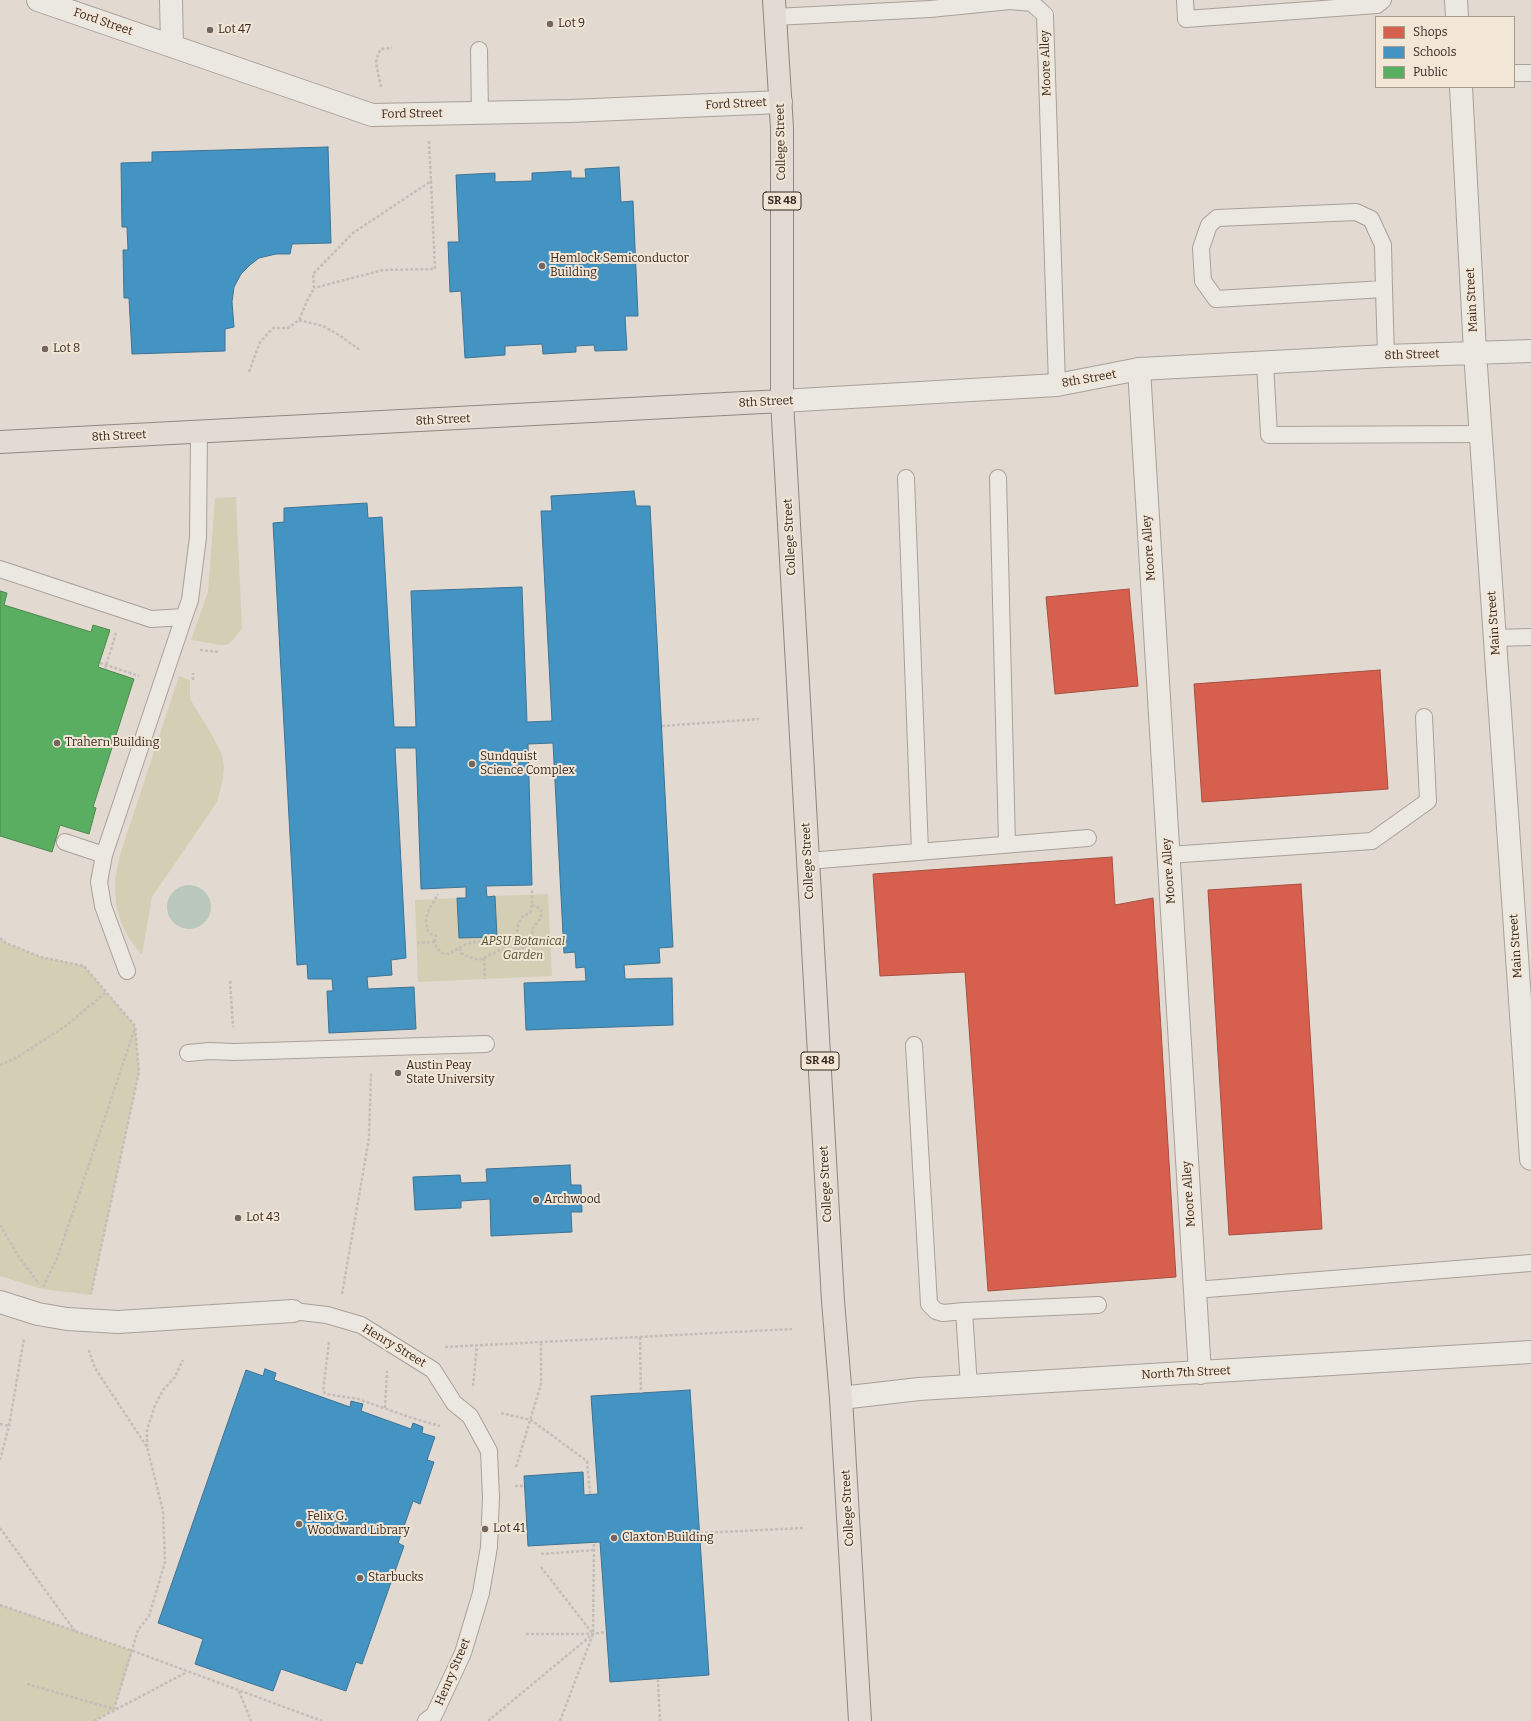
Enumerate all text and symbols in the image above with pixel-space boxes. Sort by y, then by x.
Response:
street label: Ford Street [72,5,134,39]
legend [1375,16,1515,88]
place label: Lot 9 [558,17,585,31]
marker: Lot 9 [545,19,555,29]
place label: Lot 47 [218,23,251,37]
marker: Lot 47 [205,25,215,35]
text: Shops [1413,25,1447,39]
street label: Moore Alley [1038,30,1054,96]
text: Schools [1413,45,1456,59]
text: Public [1413,65,1448,79]
street label: Ford Street [705,95,767,113]
street label: College Street [773,103,789,181]
street label: Ford Street [381,106,443,122]
road number: SR 48 [763,192,801,210]
place label: Hemlock Semiconductor Building [550,252,689,280]
marker: Hemlock Semiconductor Building [537,261,547,271]
street label: Main Street [1463,267,1481,333]
place label: Lot 8 [53,342,80,356]
marker: Lot 8 [40,344,50,354]
street label: 8th Street [1384,347,1440,363]
street label: 8th Street [1061,367,1117,391]
street label: 8th Street [738,393,794,411]
street label: 8th Street [415,411,471,429]
street label: 8th Street [91,427,147,445]
street label: College Street [781,498,799,576]
street label: Moore Alley [1140,514,1158,582]
street label: Main Street [1485,590,1503,656]
place label: Trahern Building [65,736,159,750]
marker: Trahern Building [52,738,62,748]
place label: Sundquist Science Complex [480,750,575,778]
marker: Sundquist Science Complex [467,759,477,769]
street label: College Street [799,822,817,900]
street label: Moore Alley [1160,837,1178,905]
street label: Main Street [1507,913,1525,979]
park label: APSU Botanical Garden [481,935,565,963]
road number: SR 48 [801,1052,839,1070]
place label: Austin Peay State University [406,1059,495,1087]
marker: Austin Peay State University [393,1068,403,1078]
street label: College Street [817,1145,835,1223]
street label: Moore Alley [1180,1160,1198,1228]
place label: Archwood [544,1193,601,1207]
marker: Archwood [531,1195,541,1205]
place label: Lot 43 [246,1211,280,1225]
marker: Lot 43 [233,1213,243,1223]
street label: Henry Street [360,1321,428,1371]
street label: North 7th Street [1141,1363,1231,1383]
street label: College Street [839,1469,857,1547]
place label: Felix G. Woodward Library [307,1510,410,1538]
marker: Felix G. Woodward Library [294,1519,304,1529]
place label: Lot 41 [493,1522,525,1536]
marker: Lot 41 [480,1524,490,1534]
place label: Claxton Building [622,1531,714,1545]
marker: Claxton Building [609,1533,619,1543]
place label: Starbucks [368,1571,423,1585]
marker: Starbucks [355,1573,365,1583]
street label: Henry Street [432,1636,474,1708]

